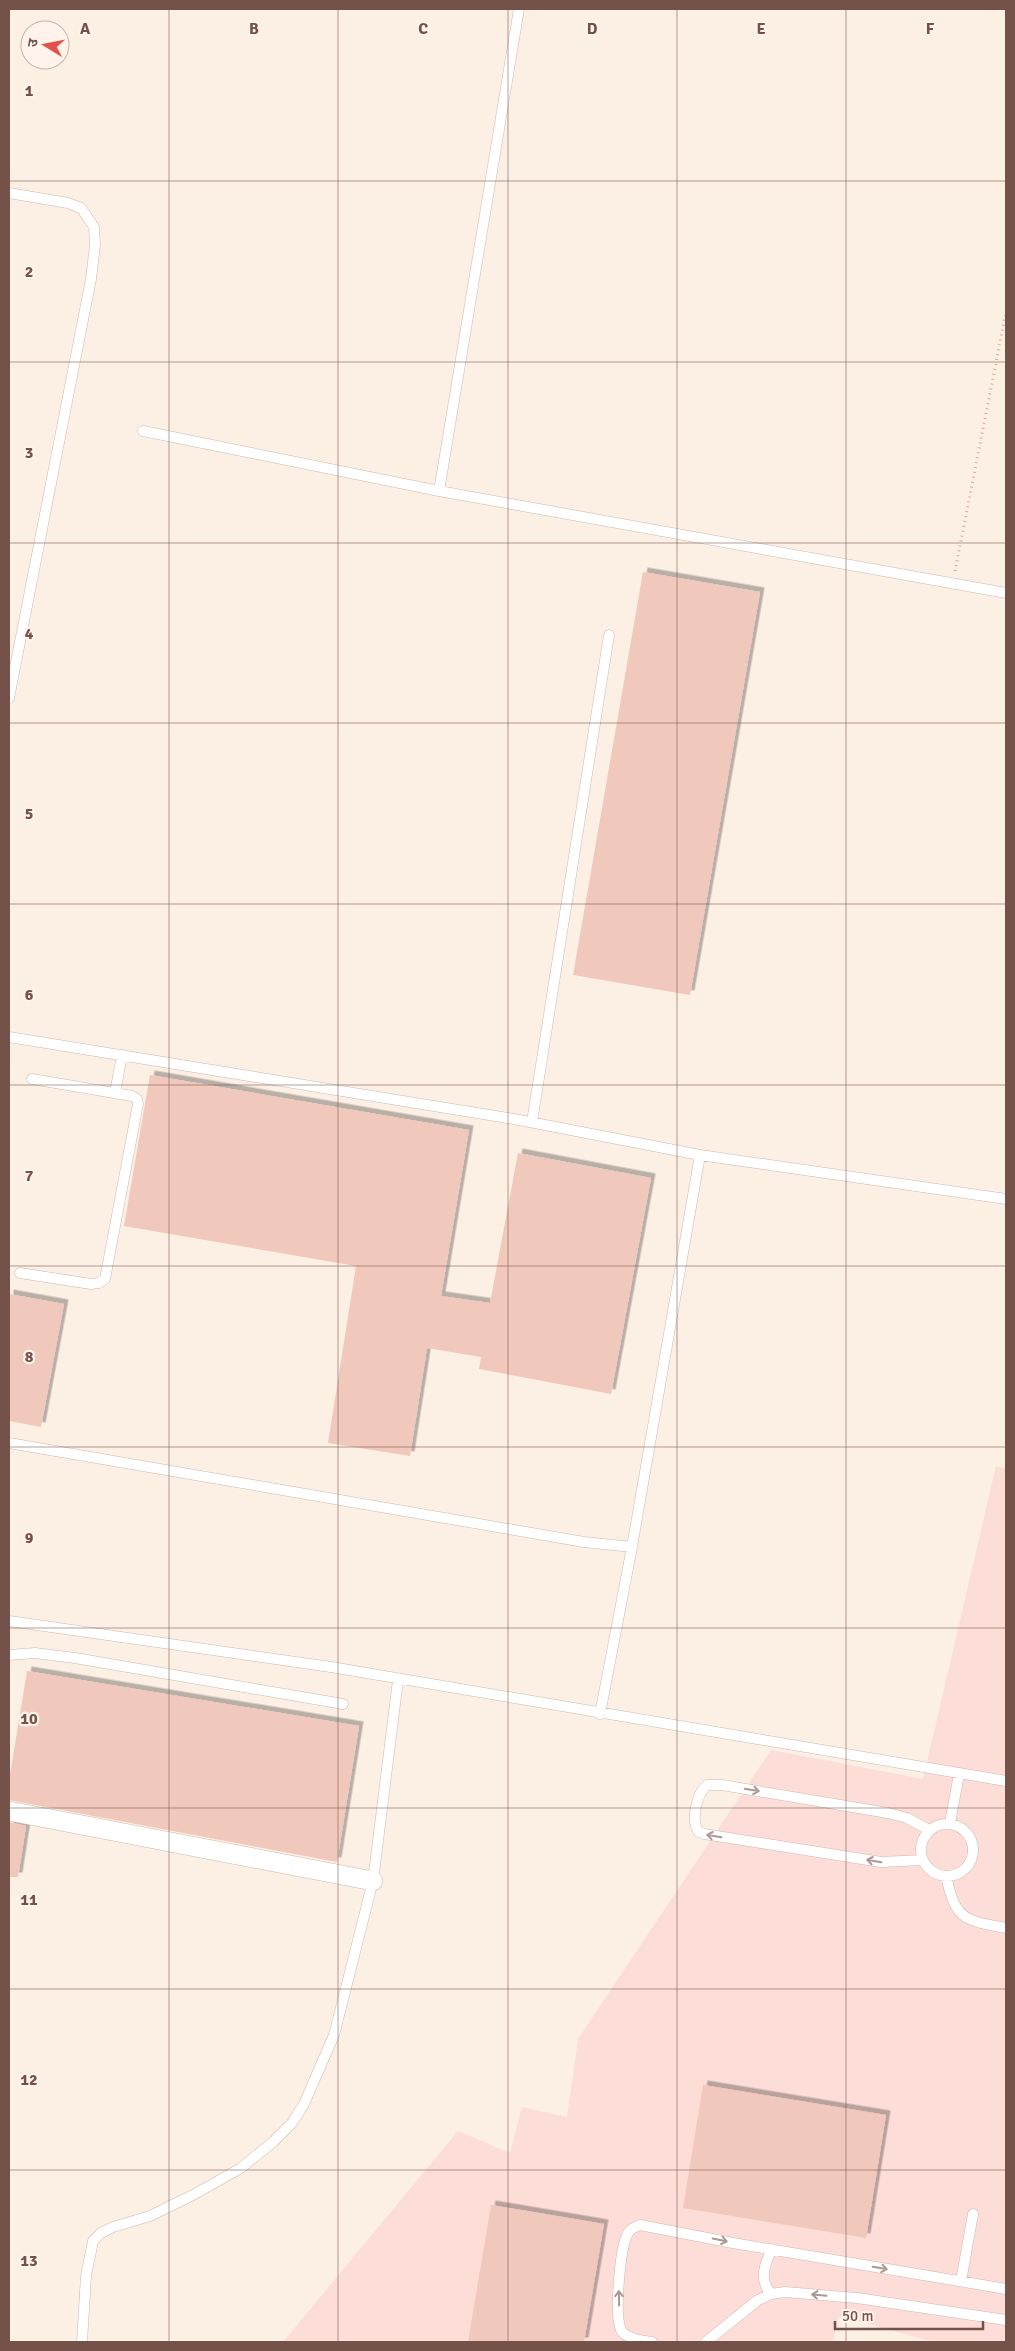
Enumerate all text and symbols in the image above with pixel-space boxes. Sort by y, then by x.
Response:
text: A [80,19,91,39]
text: B [249,19,259,39]
text: C [418,19,428,39]
text: D [587,19,598,39]
text: E [756,19,766,39]
text: F [926,19,935,39]
north arrow [20,20,70,70]
text: उ [24,37,42,48]
text: 1 [25,81,34,101]
text: 2 [25,262,33,282]
text: 3 [25,443,33,463]
text: 4 [25,624,34,644]
text: 5 [25,804,33,824]
text: 6 [25,985,34,1005]
text: 7 [25,1166,34,1186]
text: 8 [25,1347,34,1367]
text: 9 [25,1528,34,1548]
text: 10 [20,1709,38,1729]
one-way arrow [744,1785,760,1795]
one-way arrow [706,1830,722,1840]
one-way arrow [867,1856,883,1866]
text: 11 [20,1890,38,1910]
text: 12 [20,2070,38,2090]
one-way arrow [712,2236,728,2246]
text: 13 [20,2251,38,2271]
one-way arrow [872,2263,888,2273]
one-way arrow [614,2290,623,2306]
one-way arrow [812,2290,828,2299]
scale bar [835,2298,982,2330]
text: 50 m [842,2307,873,2325]

